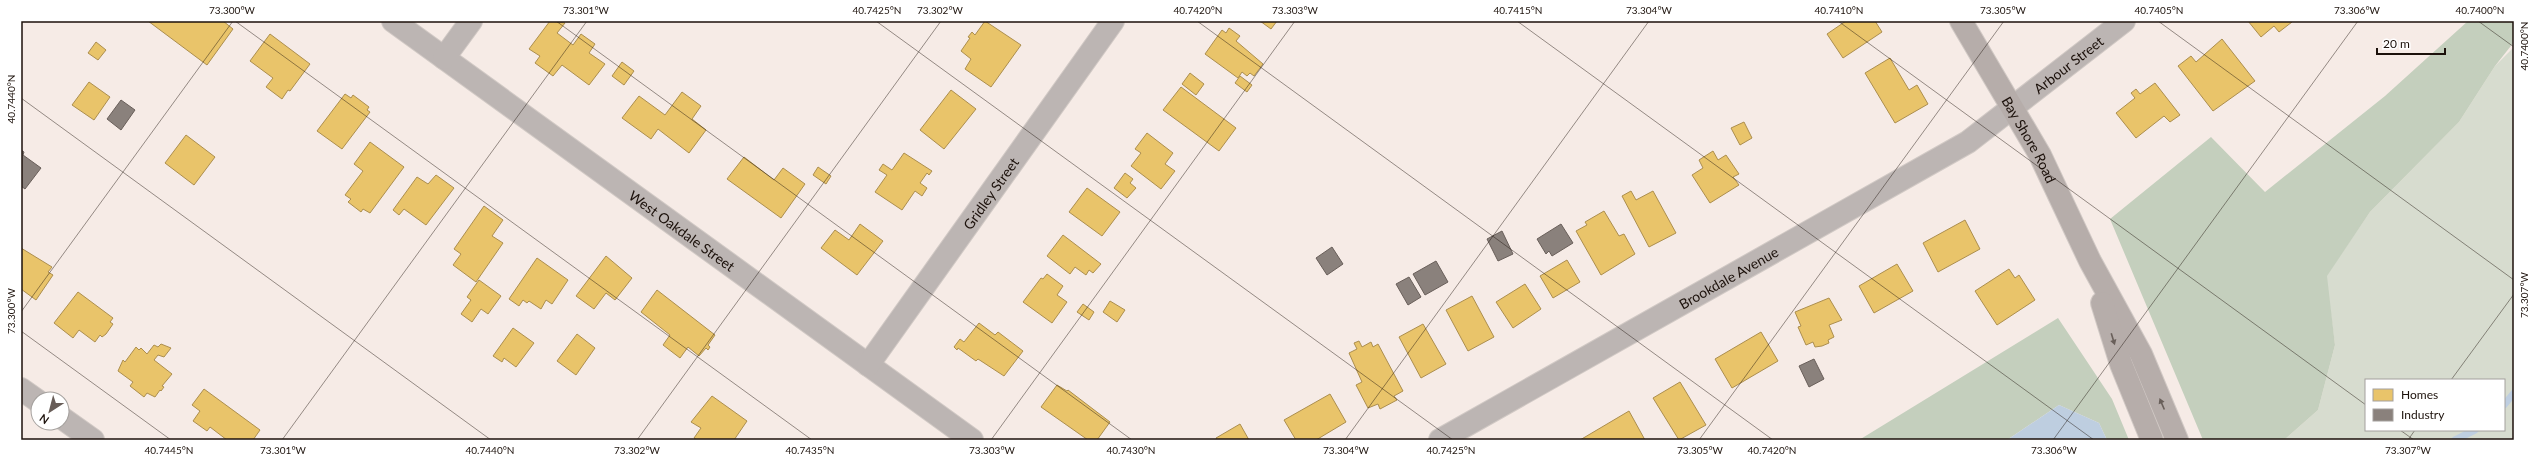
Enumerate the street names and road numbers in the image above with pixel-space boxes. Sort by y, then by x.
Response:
street label: Arbour Street [2030,32,2106,97]
street label: Bay Shore Road [1999,93,2060,185]
street label: Gridley Street [959,154,1022,232]
street label: West Oakdale Street [626,186,738,274]
street label: Brookdale Avenue [1676,243,1781,312]

